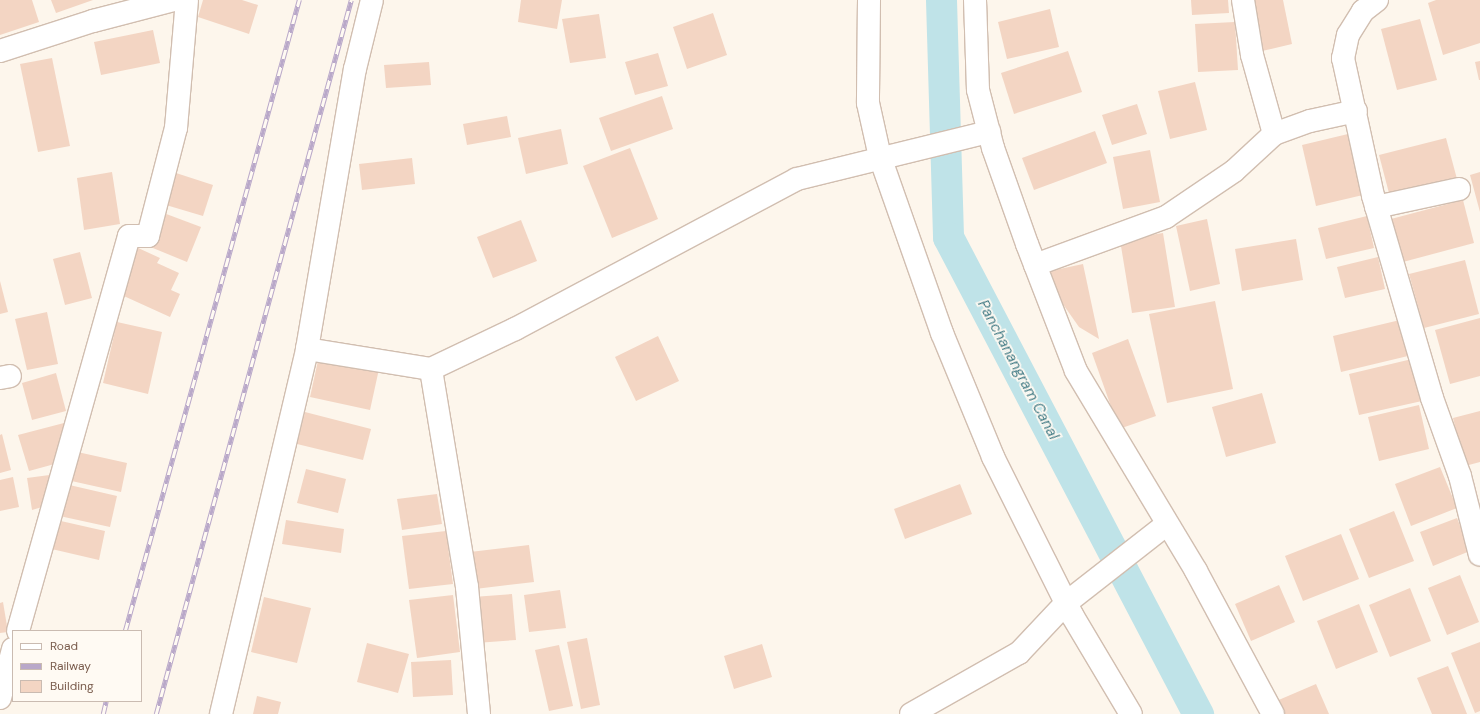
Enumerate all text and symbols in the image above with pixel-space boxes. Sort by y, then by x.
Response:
water label: Panchanangram Canal [974,297,1062,443]
legend [12,630,142,702]
text: Road [50,638,78,654]
text: Railway [50,658,91,674]
text: Building [50,678,94,694]

